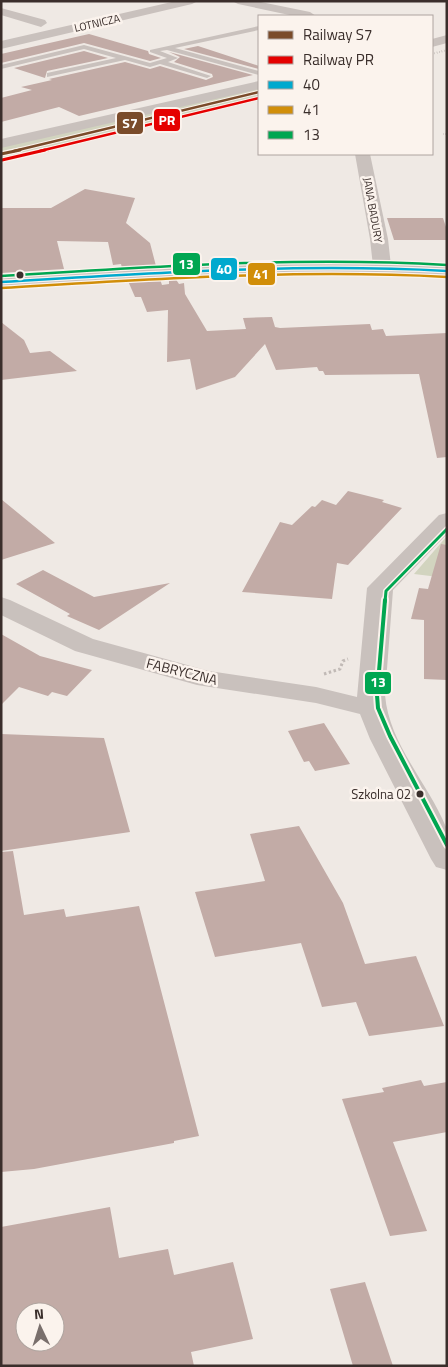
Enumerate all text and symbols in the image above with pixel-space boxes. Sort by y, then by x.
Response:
street label: LOTNICZA [73,10,122,36]
legend [258,15,433,155]
text: Railway S7 [303,23,372,46]
text: Railway PR [303,48,374,71]
text: 40 [303,73,320,96]
text: 41 [303,98,320,121]
line badge: PR [153,108,181,132]
text: PR [159,109,176,130]
line badge: S7 [116,111,144,135]
text: S7 [122,112,138,133]
text: 13 [303,123,320,146]
street label: JANA BADURY [359,176,387,244]
line badge: 13 [172,252,201,276]
text: 13 [178,253,194,274]
line badge: 40 [210,257,238,281]
text: 40 [216,258,232,279]
line badge: 41 [247,262,276,286]
text: 41 [253,263,269,284]
unlabelled marker [15,270,25,280]
street label: FABRYCZNA [144,652,220,690]
line badge: 13 [364,671,392,695]
text: 13 [370,671,386,692]
place label: Szkolna 02 [351,784,411,804]
marker: Szkolna 02 [415,789,425,799]
north arrow [15,1302,65,1352]
text: N [33,1303,45,1324]

